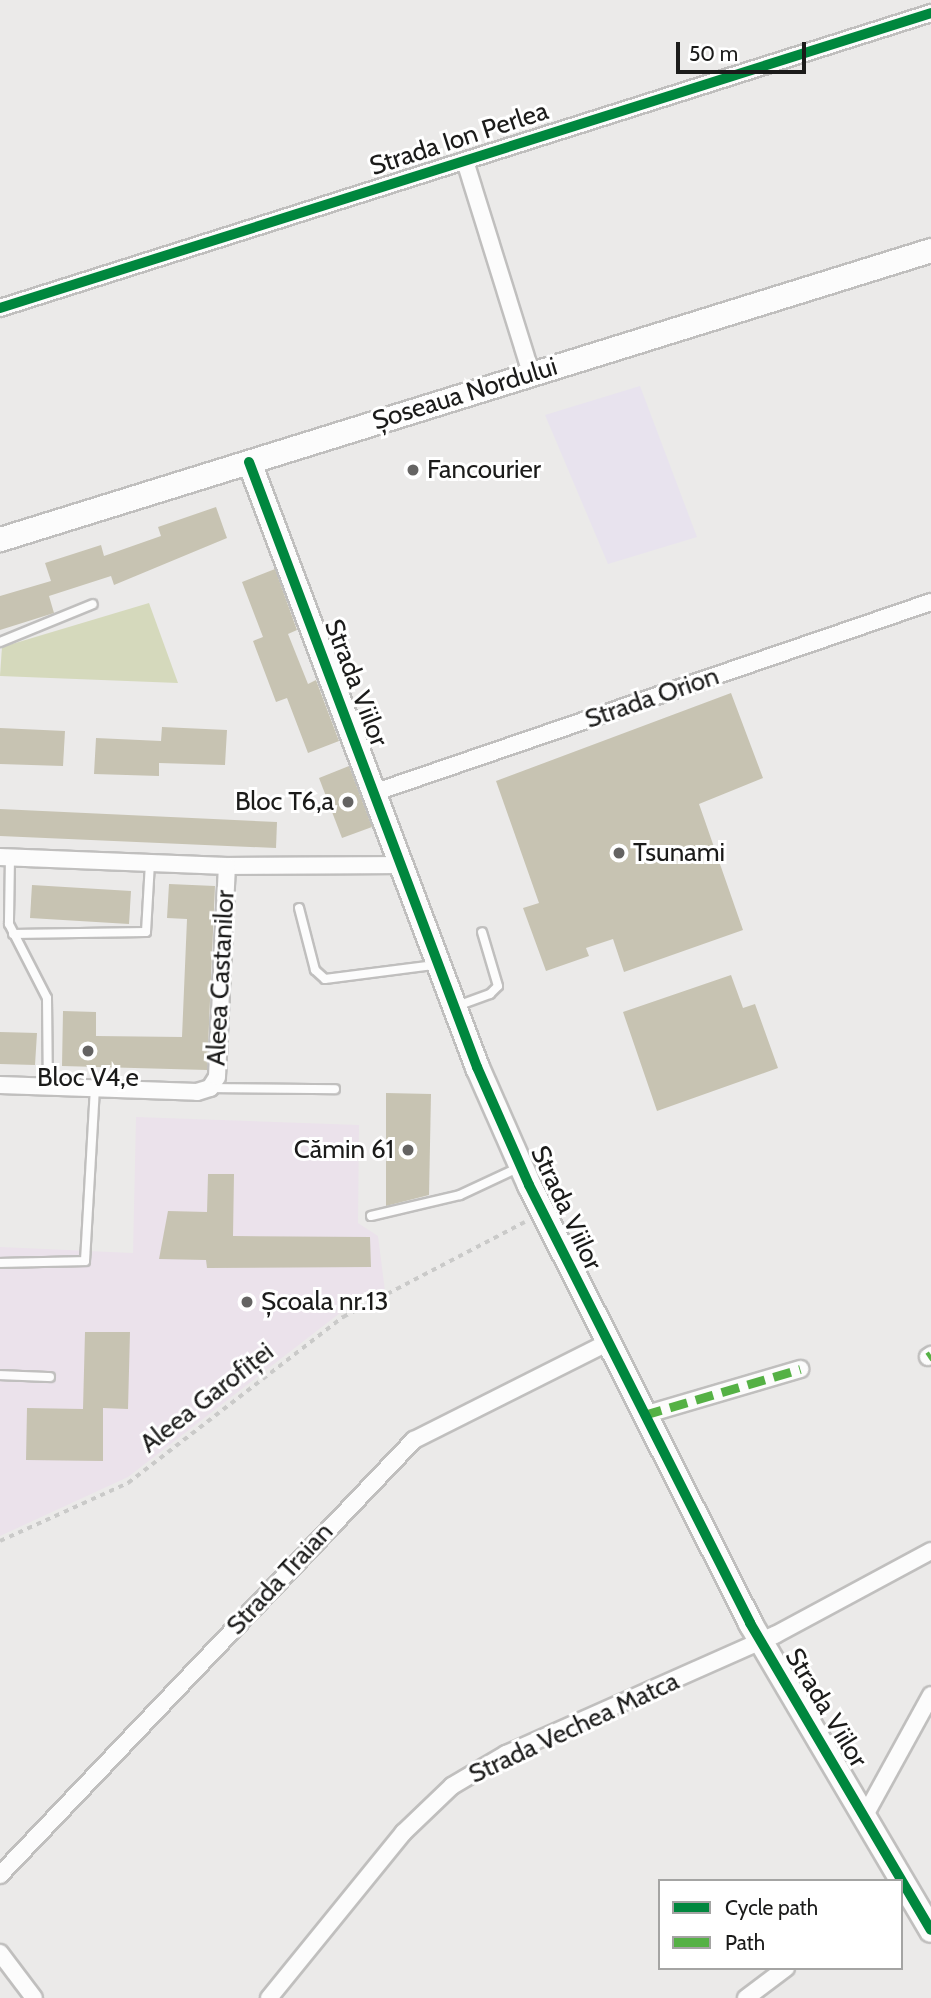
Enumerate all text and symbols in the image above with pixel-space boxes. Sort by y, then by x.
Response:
scale bar [679,28,808,72]
text: 50 m [689,41,738,66]
street label: Strada Ion Perlea [366,95,552,183]
street label: Șoseaua Nordului [369,351,561,437]
place label: Fancourier [427,454,541,486]
marker: Fancourier [405,462,421,478]
street label: Strada Viilor [318,615,394,751]
street label: Strada Orion [581,661,723,735]
place label: Bloc T6,a [235,786,334,818]
marker: Bloc T6,a [340,794,356,810]
place label: Tsunami [633,837,725,869]
marker: Tsunami [611,845,627,861]
street label: Aleea Castanilor [201,889,241,1067]
marker: Bloc V4,e [80,1043,96,1059]
place label: Bloc V4,e [37,1062,139,1094]
place label: Cămin 61 [294,1134,394,1166]
street label: Strada Viilor [524,1141,608,1275]
marker: Cămin 61 [400,1142,416,1158]
place label: Școala nr.13 [261,1286,389,1318]
marker: Școala nr.13 [239,1294,255,1310]
street label: Aleea Garofiței [134,1336,280,1460]
street label: Strada Traian [220,1517,340,1641]
street label: Strada Viilor [778,1643,874,1773]
street label: Strada Vechea Matca [464,1666,684,1790]
legend [658,1879,903,1970]
text: Cycle path [725,1895,818,1920]
text: Path [725,1930,765,1955]

